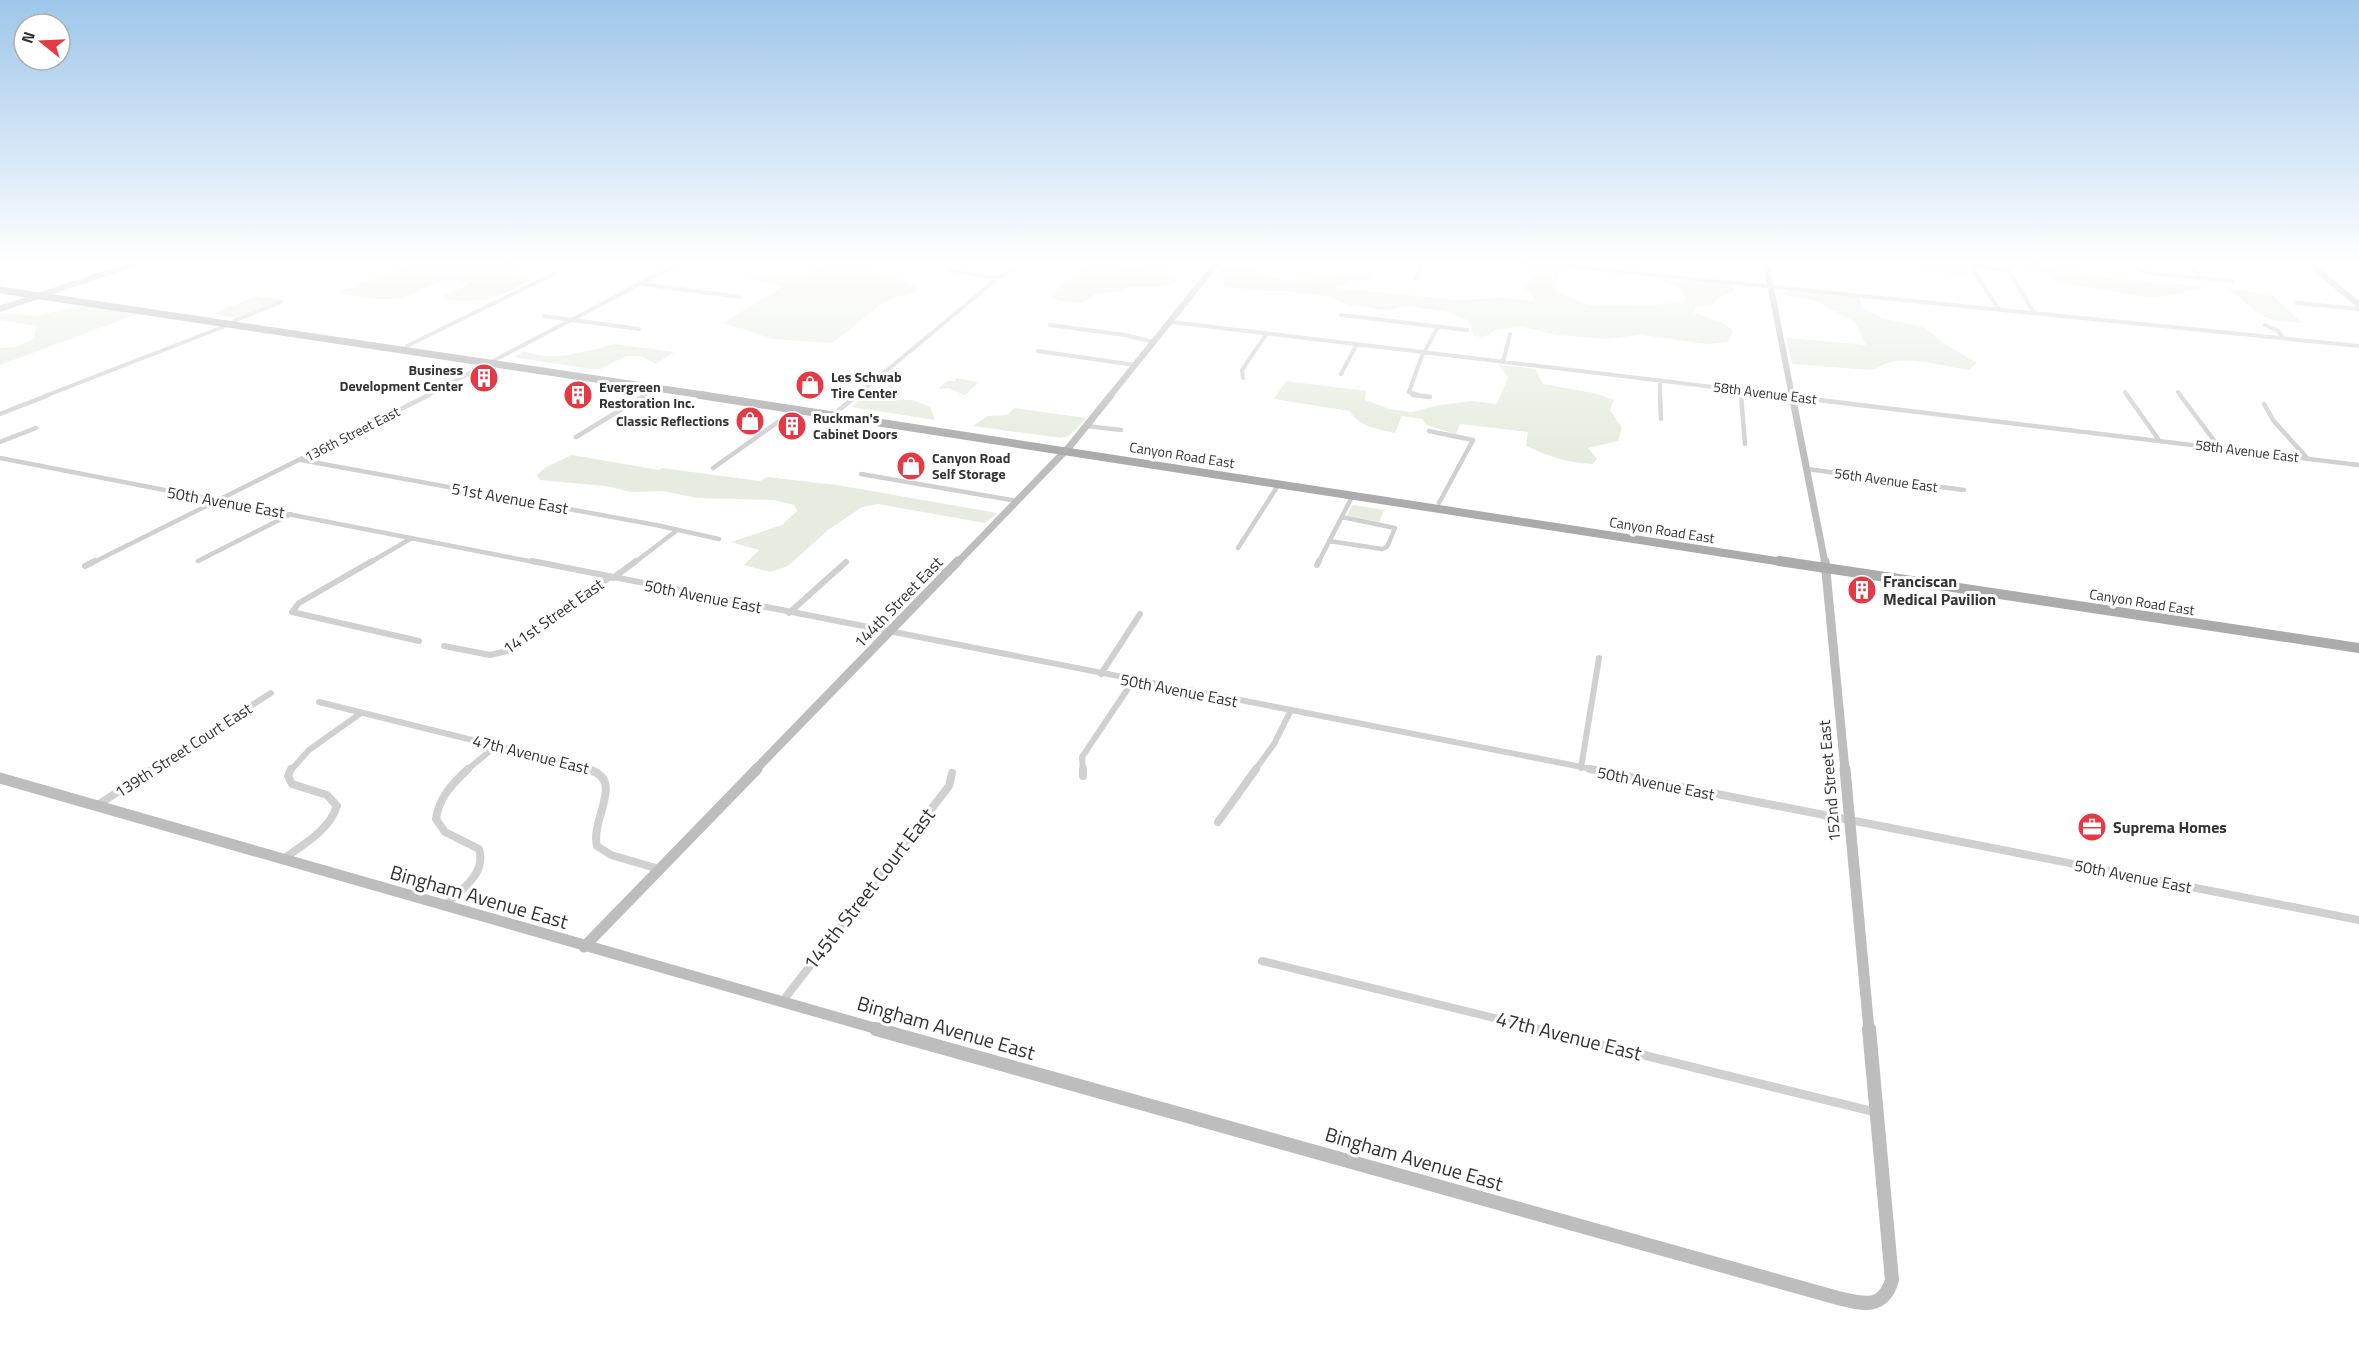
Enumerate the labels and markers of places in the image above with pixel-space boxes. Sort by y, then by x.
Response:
place label: Business Development Center [340,359,463,396]
building icon: Business Development Center [468,362,500,394]
place label: Les Schwab Tire Center [831,366,902,403]
shop icon: Les Schwab Tire Center [794,369,826,401]
place label: Evergreen Restoration Inc. [599,376,695,413]
building icon: Evergreen Restoration Inc. [562,379,594,411]
shop icon: Classic Reflections [734,405,766,437]
place label: Ruckman's Cabinet Doors [813,407,898,444]
place label: Classic Reflections [616,410,729,431]
building icon: Ruckman's Cabinet Doors [776,410,808,442]
place label: Canyon Road Self Storage [932,447,1010,484]
shop icon: Canyon Road Self Storage [895,450,927,482]
place label: Franciscan Medical Pavilion [1883,569,1996,611]
building icon: Franciscan Medical Pavilion [1846,574,1878,606]
office icon: Suprema Homes [2076,811,2108,843]
place label: Suprema Homes [2113,815,2227,839]

